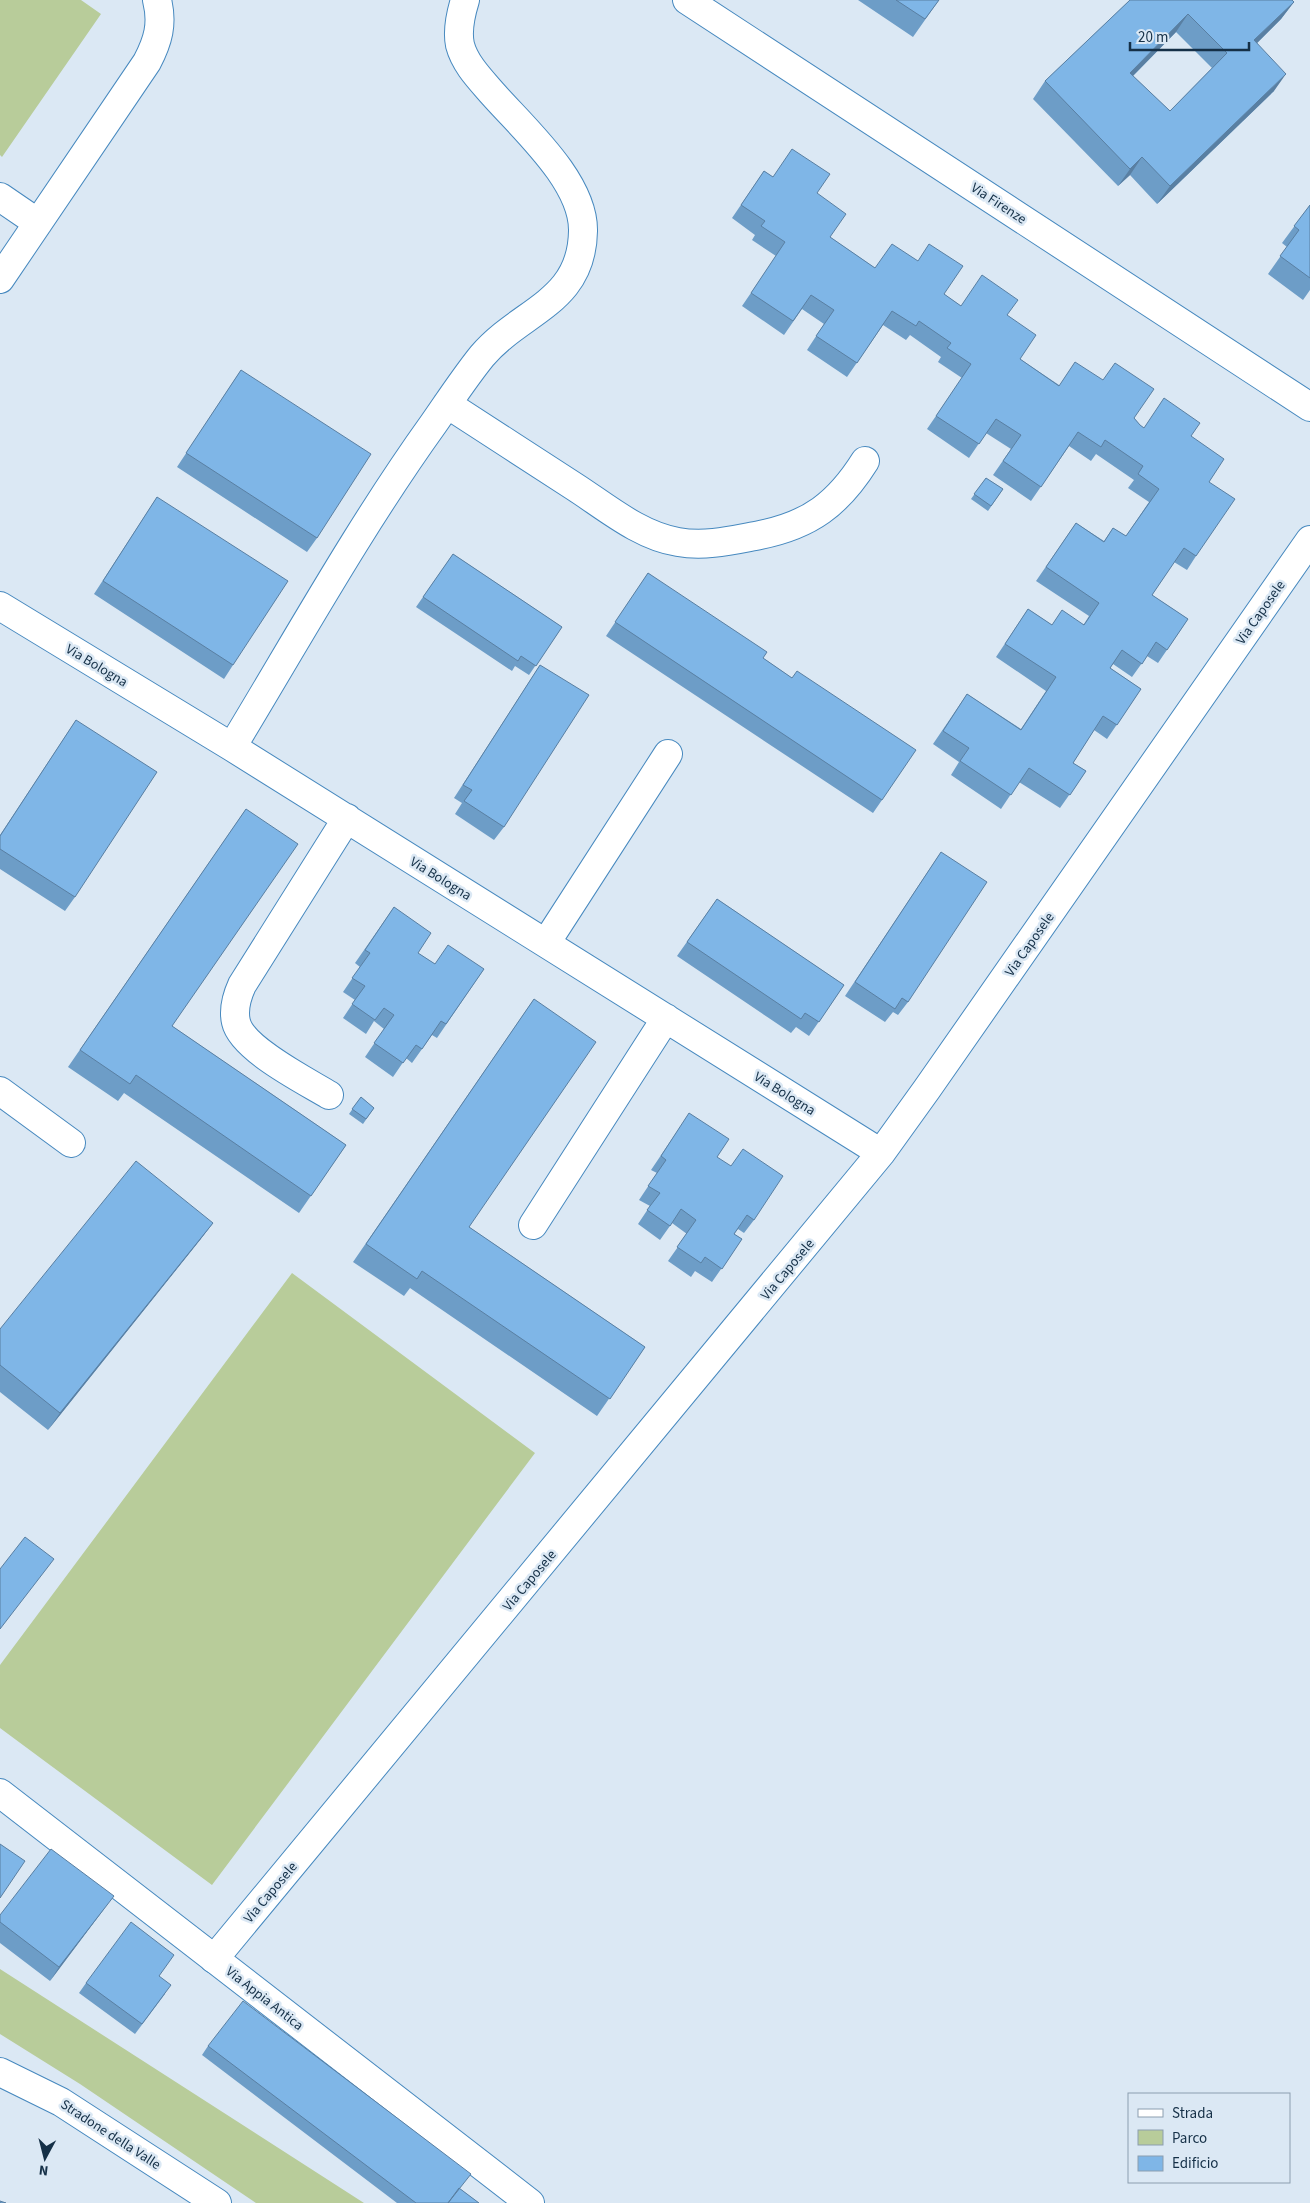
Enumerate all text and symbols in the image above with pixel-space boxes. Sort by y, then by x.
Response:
scale bar [1130,20,1249,52]
text: 20 m [1138,27,1168,48]
street label: Via Firenze [967,178,1030,229]
street label: Via Caposele [1231,576,1290,649]
street label: Via Bologna [62,639,131,692]
street label: Via Bologna [406,852,475,906]
street label: Via Caposele [1000,908,1059,981]
street label: Via Bologna [750,1067,819,1121]
street label: Via Caposele [756,1235,819,1304]
street label: Via Caposele [498,1546,561,1615]
street label: Via Caposele [239,1858,302,1927]
street label: Via Appia Antica [221,1962,307,2036]
legend [1128,2093,1290,2183]
street label: Stradone della Valle [56,2095,165,2175]
text: Strada [1172,2103,1213,2124]
text: Parco [1172,2128,1207,2149]
north arrow [20,2133,70,2183]
text: Edificio [1172,2153,1219,2174]
text: N [38,2159,49,2180]

